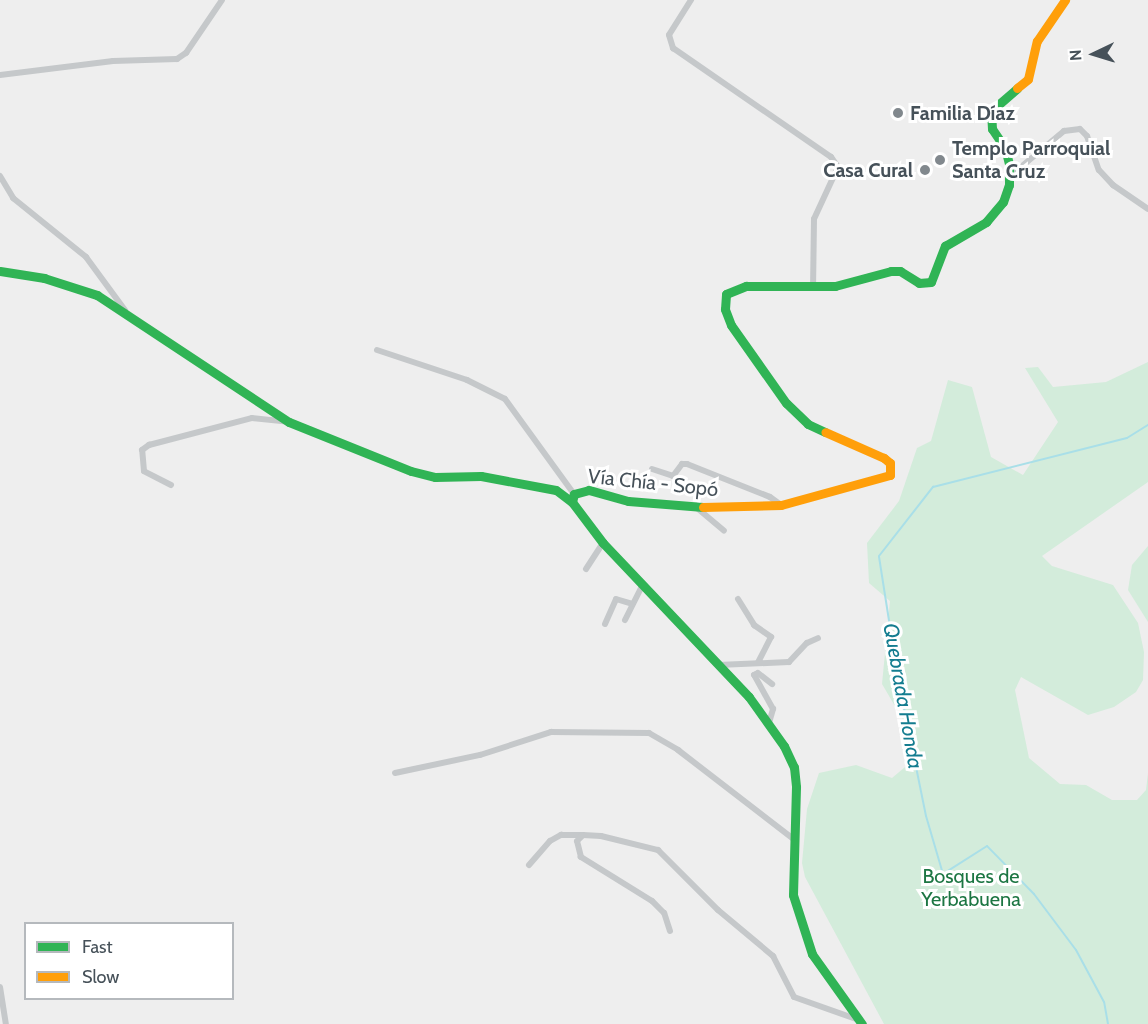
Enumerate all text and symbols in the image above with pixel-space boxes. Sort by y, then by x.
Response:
north arrow [1064,24,1124,84]
text: N [1066,49,1085,62]
place label: Familia Díaz [910,101,1015,125]
marker: Familia Díaz [891,106,905,120]
place label: Templo Parroquial Santa Cruz [952,136,1110,183]
marker: Templo Parroquial Santa Cruz [933,153,947,167]
place label: Casa Cural [823,158,913,182]
marker: Casa Cural [918,163,932,177]
street label: Vía Chía - Sopó [587,464,719,502]
water label: Quebrada Honda [878,621,928,771]
park label: Bosques de Yerbabuena [921,865,1021,912]
legend [24,922,234,1000]
text: Fast [82,936,113,958]
text: Slow [82,966,119,988]

